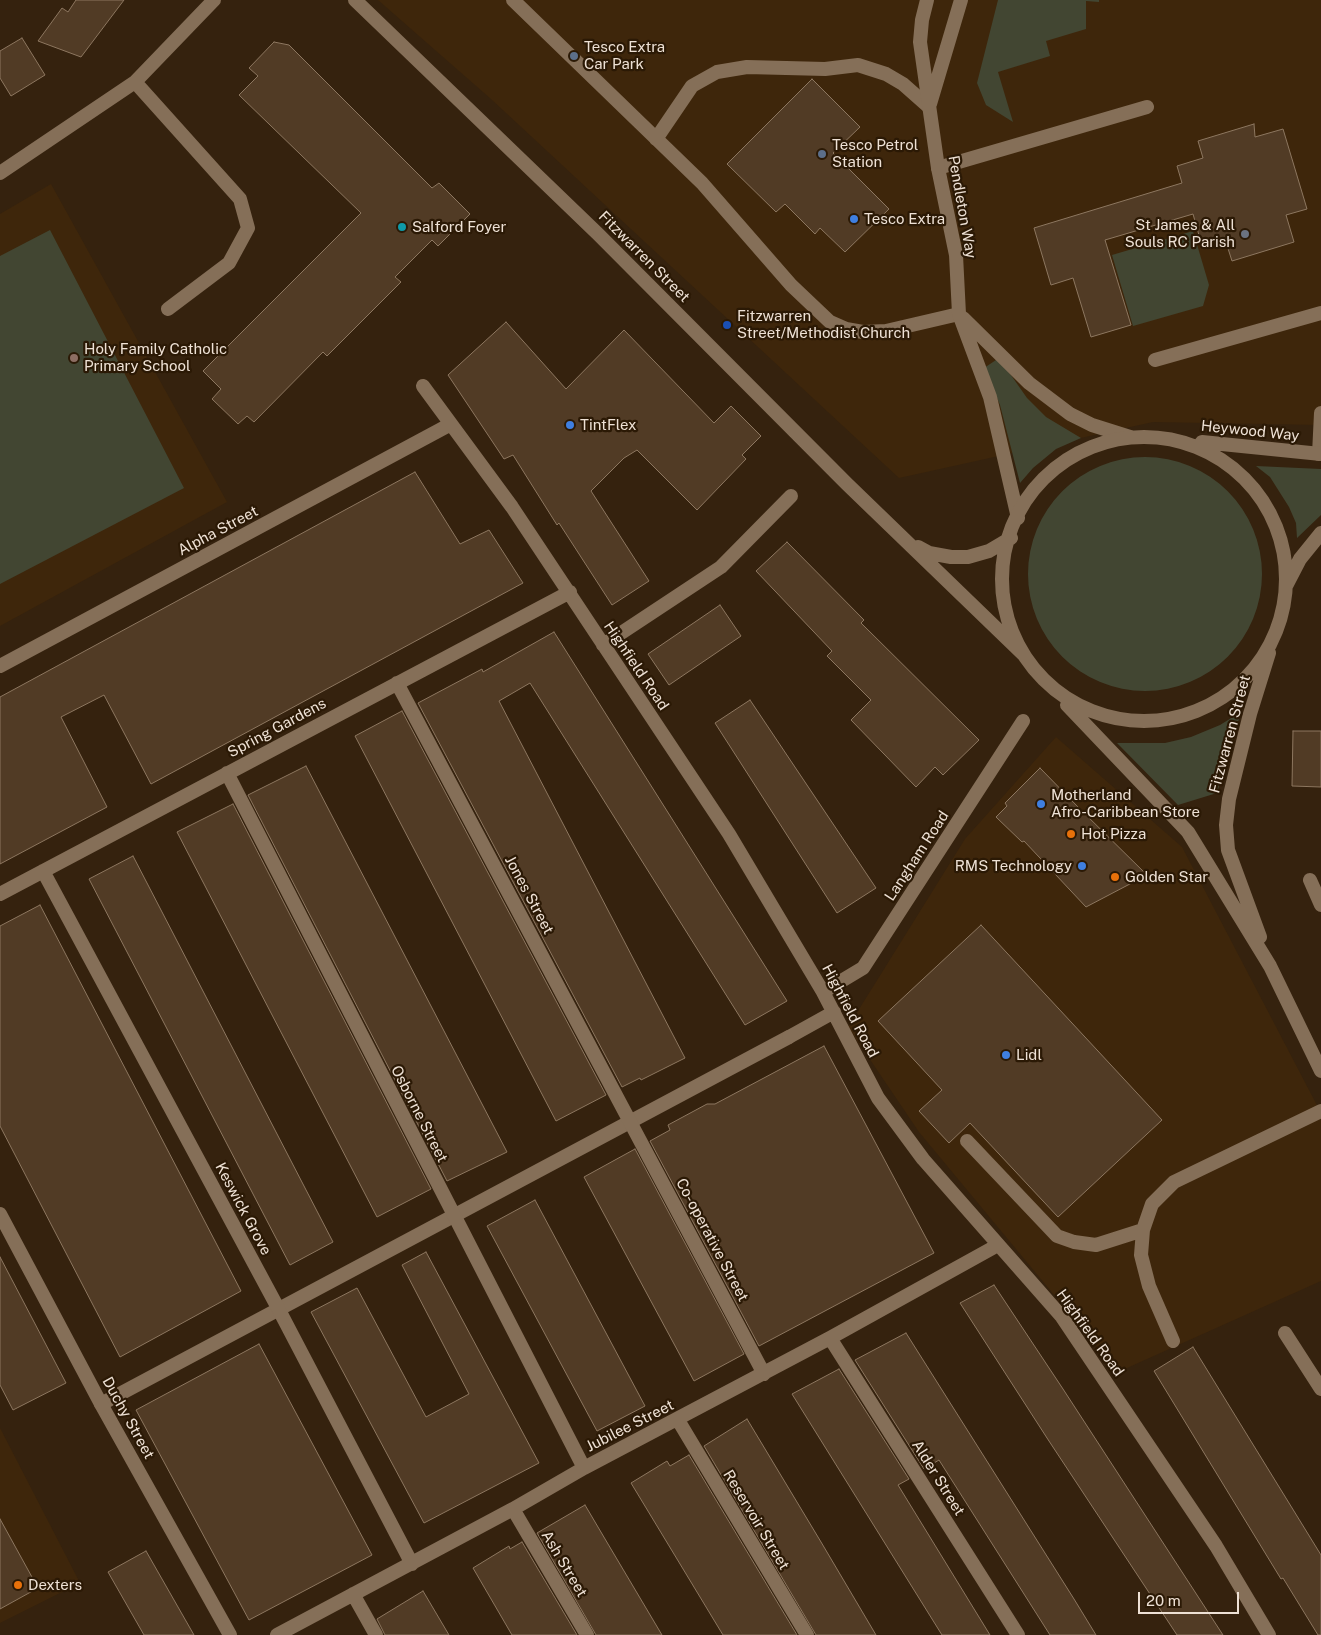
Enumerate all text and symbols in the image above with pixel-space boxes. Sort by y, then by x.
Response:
place label: Tesco Extra Car Park [584,38,665,73]
marker: Tesco Extra Car Park [568,50,580,62]
place label: Tesco Petrol Station [832,136,918,171]
marker: Tesco Petrol Station [816,148,828,160]
street label: Pendleton Way [944,154,980,260]
street label: Fitzwarren Street [595,208,693,306]
place label: Tesco Extra [864,210,945,228]
marker: Tesco Extra [848,213,860,225]
place label: St James & All Souls RC Parish [1125,216,1235,251]
place label: Salford Foyer [412,218,506,236]
marker: Salford Foyer [396,221,408,233]
marker: St James & All Souls RC Parish [1239,228,1251,240]
place label: Fitzwarren Street/Methodist Church [737,307,910,342]
marker: Fitzwarren Street/Methodist Church [721,319,733,331]
place label: Holy Family Catholic Primary School [84,340,227,375]
marker: Holy Family Catholic Primary School [68,352,80,364]
place label: TintFlex [580,416,636,434]
street label: Heywood Way [1200,417,1300,445]
marker: TintFlex [564,419,576,431]
street label: Alpha Street [175,502,261,560]
street label: Highfield Road [600,618,672,714]
street label: Fitzwarren Street [1206,673,1254,795]
street label: Spring Gardens [225,694,329,762]
place label: Motherland Afro-Caribbean Store [1051,786,1200,821]
marker: Motherland Afro-Caribbean Store [1035,798,1047,810]
street label: Langham Road [881,808,953,904]
place label: Hot Pizza [1081,825,1146,843]
marker: Hot Pizza [1065,828,1077,840]
street label: Jones Street [501,853,557,937]
place label: RMS Technology [955,857,1072,875]
marker: RMS Technology [1076,860,1088,872]
place label: Golden Star [1125,868,1208,886]
marker: Golden Star [1109,871,1121,883]
street label: Highfield Road [818,961,882,1061]
place label: Lidl [1016,1046,1042,1064]
marker: Lidl [1000,1049,1012,1061]
street label: Osborne Street [387,1062,451,1166]
street label: Keswick Grove [211,1160,275,1258]
street label: Co-operative Street [672,1175,752,1305]
street label: Highfield Road [1052,1286,1128,1380]
street label: Duchy Street [98,1374,158,1462]
street label: Jubilee Street [583,1396,677,1456]
street label: Alder Street [908,1437,968,1519]
street label: Reservoir Street [719,1467,793,1573]
street label: Ash Street [537,1528,591,1600]
place label: Dexters [28,1576,82,1594]
marker: Dexters [12,1579,24,1591]
scale bar [1141,1582,1242,1614]
text: 20 m [1146,1592,1181,1609]

